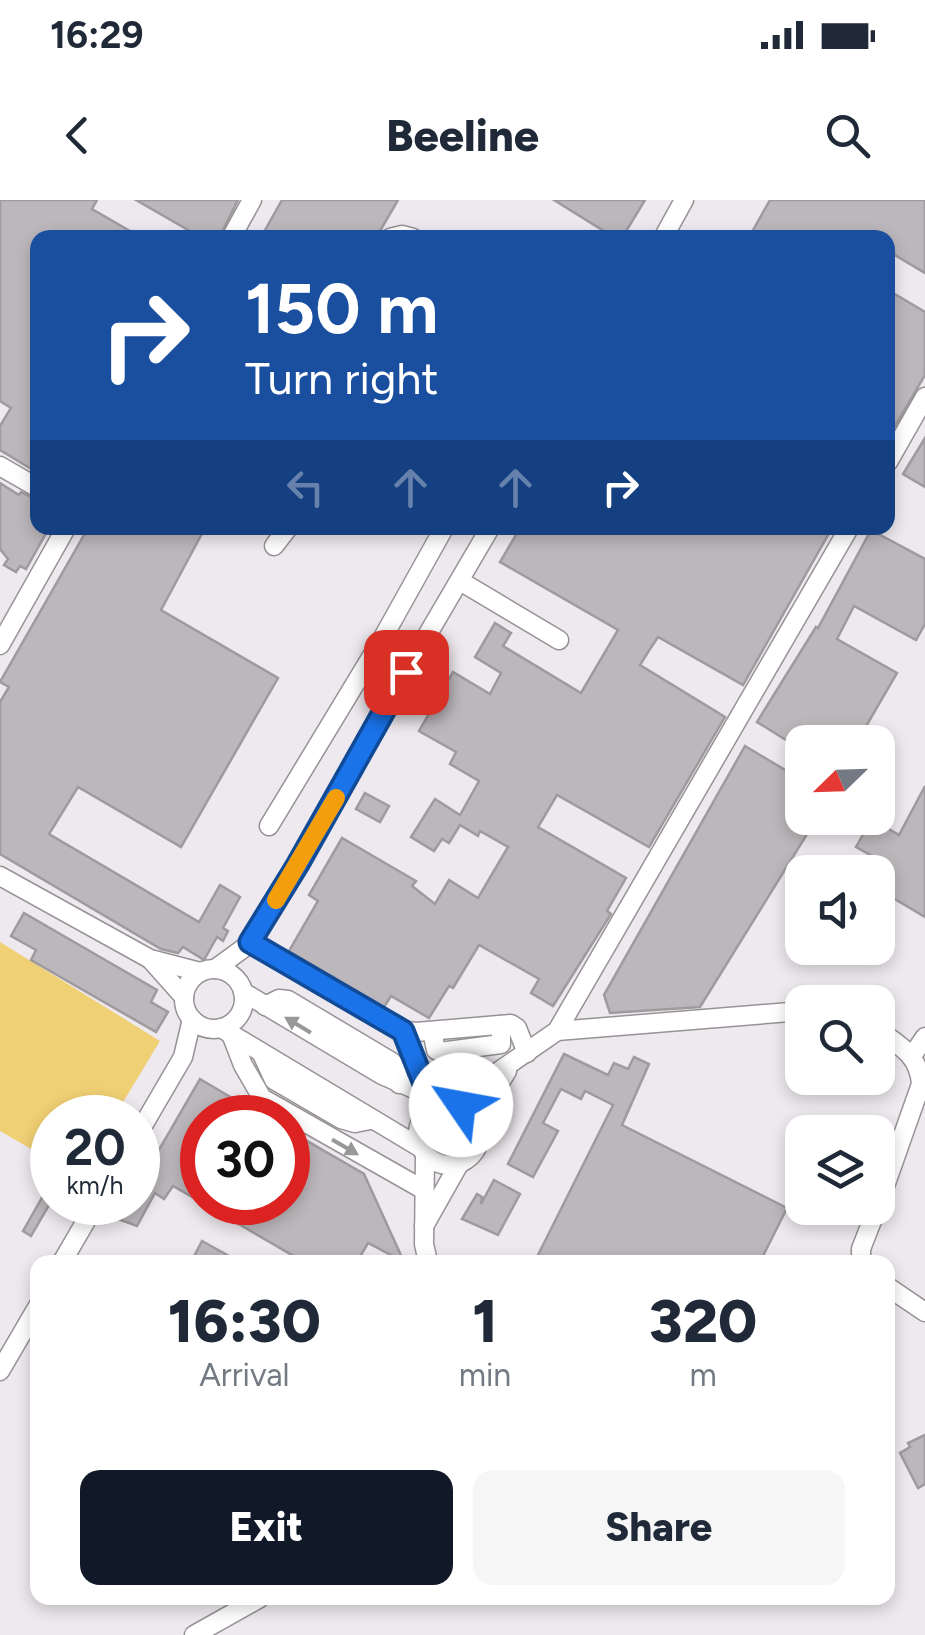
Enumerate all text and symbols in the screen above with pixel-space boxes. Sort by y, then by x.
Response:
text: 16:29 [50,12,144,58]
icon: back [50,108,105,163]
text: Beeline [386,108,539,162]
icon: search [820,108,875,163]
text: 150 m [245,266,438,351]
icon: right [80,270,210,400]
text: Turn right [245,351,438,405]
icon: left [278,460,333,515]
icon: ahead [383,460,438,515]
icon: ahead [488,460,543,515]
icon: right [593,460,648,515]
pin [364,630,449,715]
icon: arrive [379,645,434,700]
north arrow [785,725,895,835]
map controls [785,725,895,1225]
button: sound [785,855,895,965]
button: search [785,985,895,1095]
one-way arrow [284,1017,312,1034]
position arrow [409,1053,513,1157]
speed limit sign: 30 [180,1095,310,1225]
button: layers [785,1115,895,1225]
text: 20 [64,1117,126,1178]
one-way arrow [331,1138,359,1155]
text: km/h [66,1170,124,1200]
text: 16:30 [168,1285,321,1357]
text: 1 [472,1285,498,1357]
text: 320 [649,1285,757,1357]
text: Arrival [199,1356,290,1394]
text: min [459,1356,511,1394]
text: m [689,1356,717,1394]
button: Exit [80,1470,453,1585]
button: Share [473,1470,845,1585]

